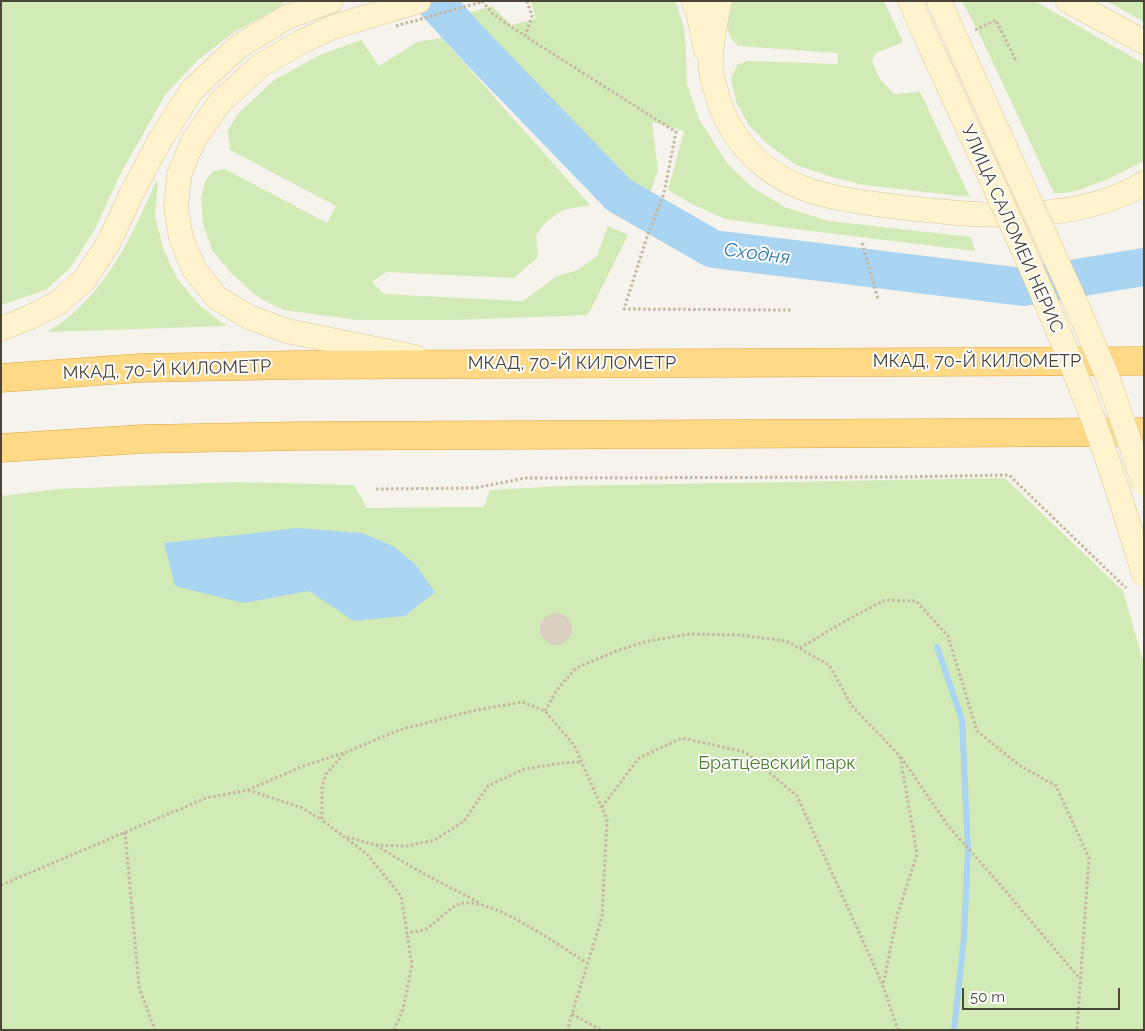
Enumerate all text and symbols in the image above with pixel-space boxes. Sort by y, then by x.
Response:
street label: УЛИЦА САЛОМЕИ НЕРИС [956,122,1068,336]
water label: Сходня [723,239,791,269]
street label: МКАД, 70-Й КИЛОМЕТР [873,351,1081,373]
street label: МКАД, 70-Й КИЛОМЕТР [468,353,676,375]
street label: МКАД, 70-Й КИЛОМЕТР [62,356,272,384]
park label: Братцевский парк [698,753,856,775]
scale bar [965,978,1122,1010]
text: 50 m [970,988,1005,1006]

